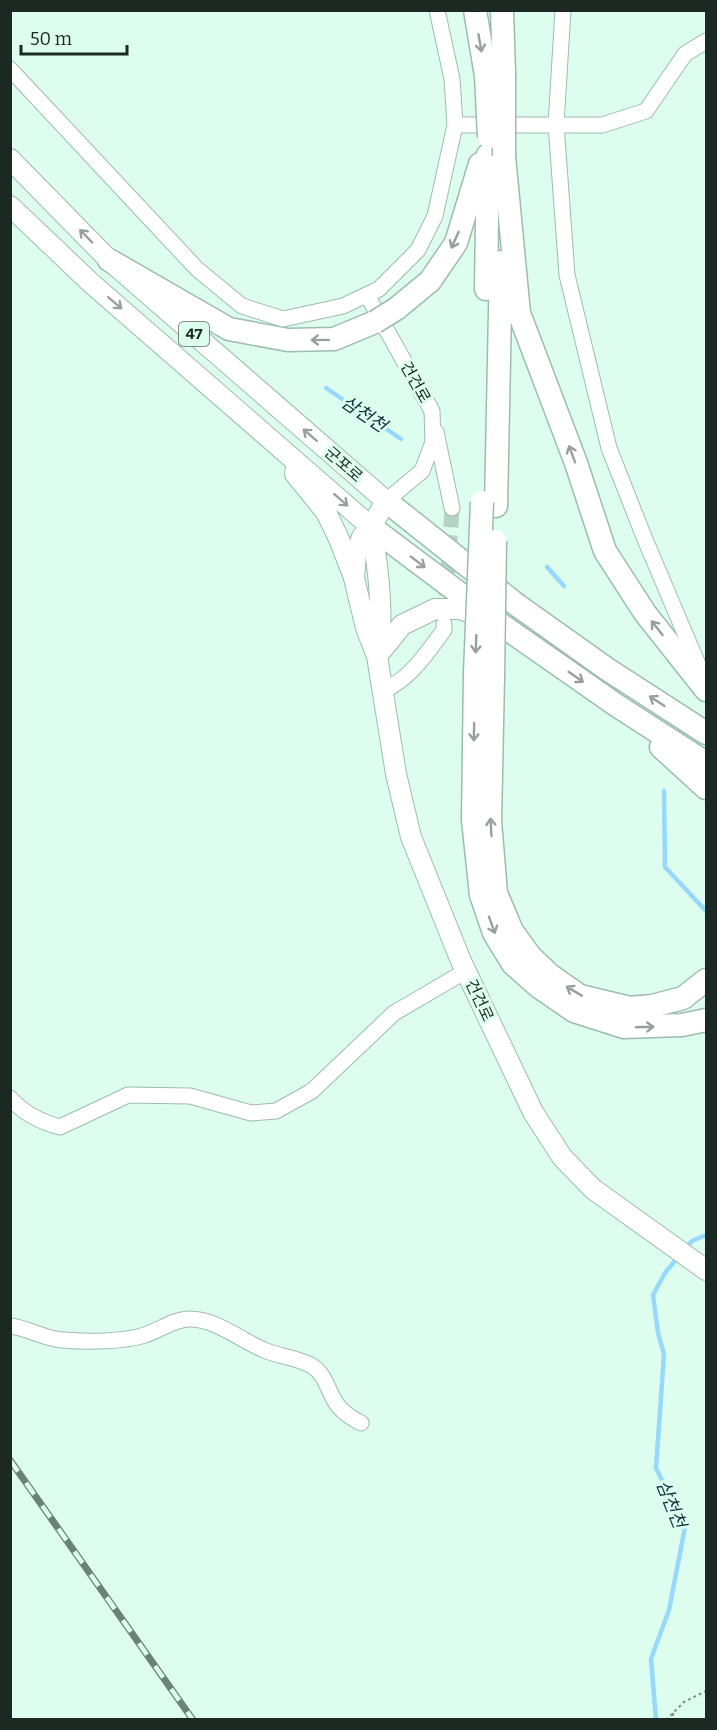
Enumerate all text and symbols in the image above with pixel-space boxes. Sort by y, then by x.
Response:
scale bar [21,18,128,56]
text: 50 m [30,28,72,50]
one-way arrow [475,33,486,52]
one-way arrow [78,229,93,244]
one-way arrow [449,231,461,249]
one-way arrow [107,296,122,310]
road number: 47 [179,322,209,346]
one-way arrow [310,334,330,345]
street label: 건건로 [397,358,435,406]
water label: 삼천천 [337,391,393,438]
one-way arrow [303,428,318,442]
street label: 군포로 [321,443,367,486]
one-way arrow [566,445,577,464]
one-way arrow [333,494,349,507]
one-way arrow [410,556,426,569]
one-way arrow [650,620,663,636]
one-way arrow [471,634,482,654]
one-way arrow [567,671,583,683]
one-way arrow [650,695,666,707]
one-way arrow [469,722,480,742]
one-way arrow [486,817,497,837]
one-way arrow [487,915,498,934]
street label: 건건로 [462,976,498,1024]
one-way arrow [566,985,583,997]
one-way arrow [635,1021,655,1032]
water label: 삼천천 [651,1477,691,1533]

